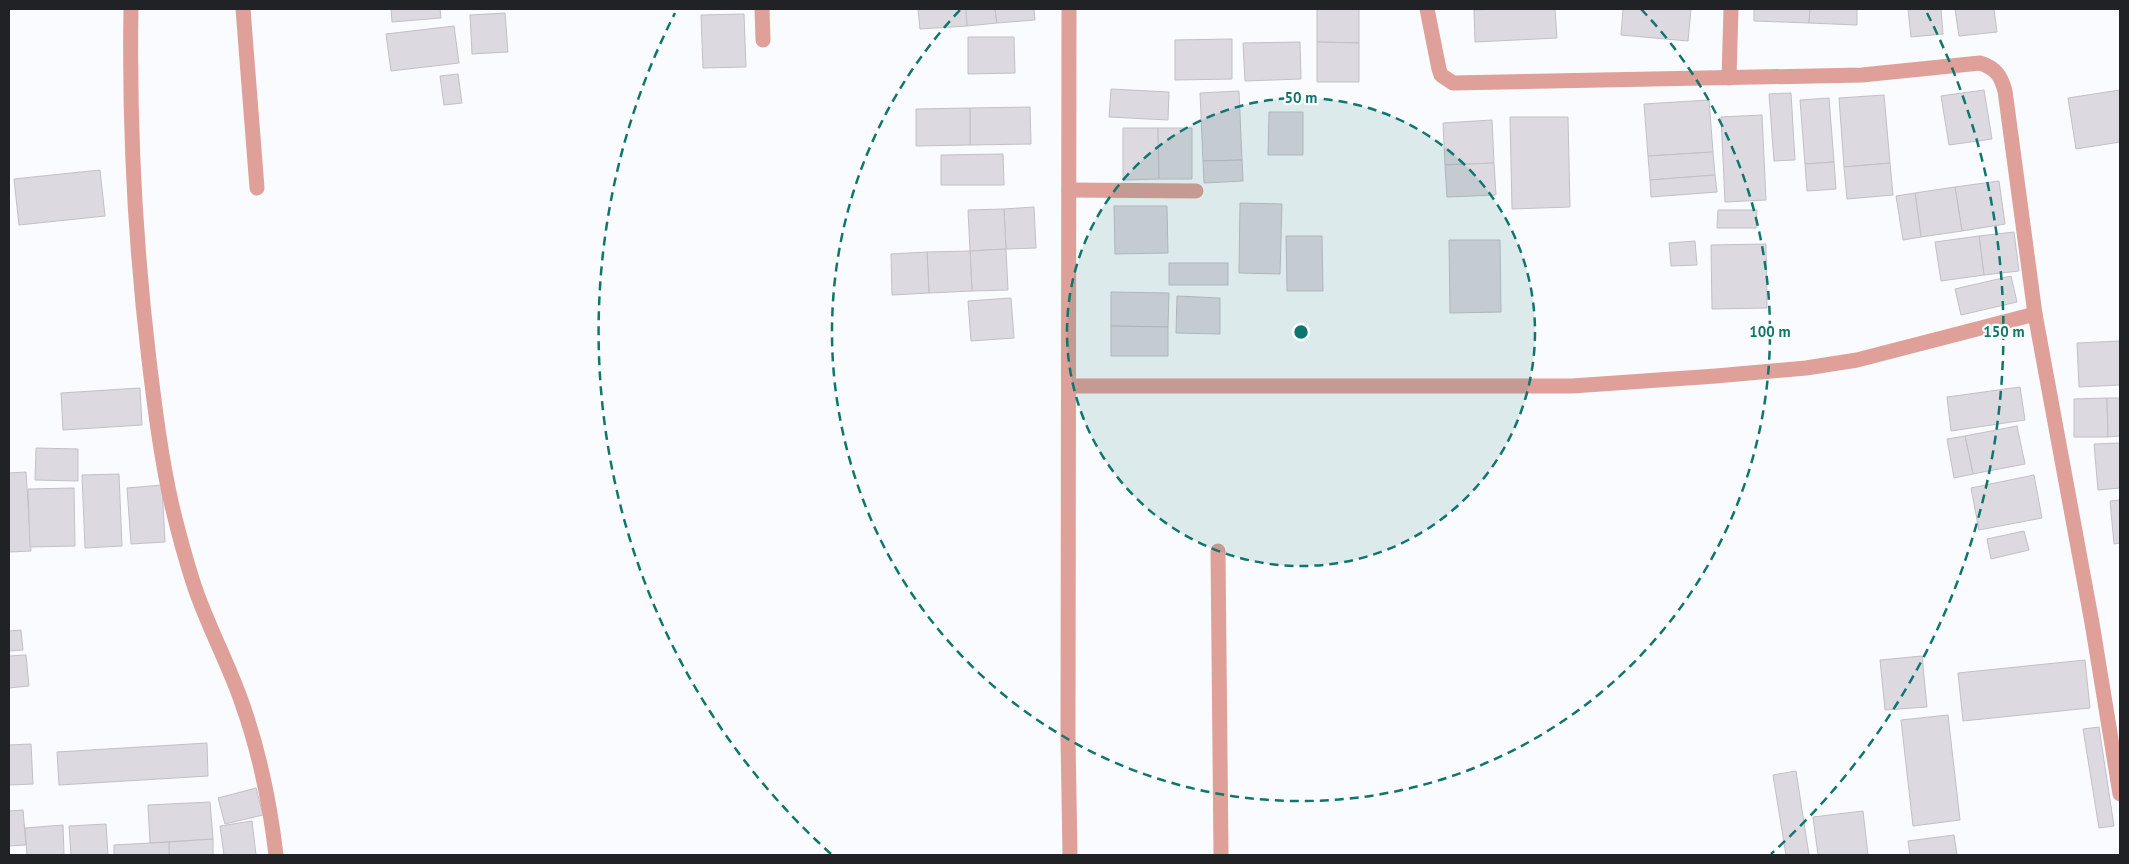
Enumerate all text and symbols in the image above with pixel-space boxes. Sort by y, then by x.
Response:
text: 50 m [1285,88,1317,107]
text: 100 m [1749,322,1791,341]
text: 150 m [1983,322,2025,341]
centre of rings [1292,323,1310,341]

